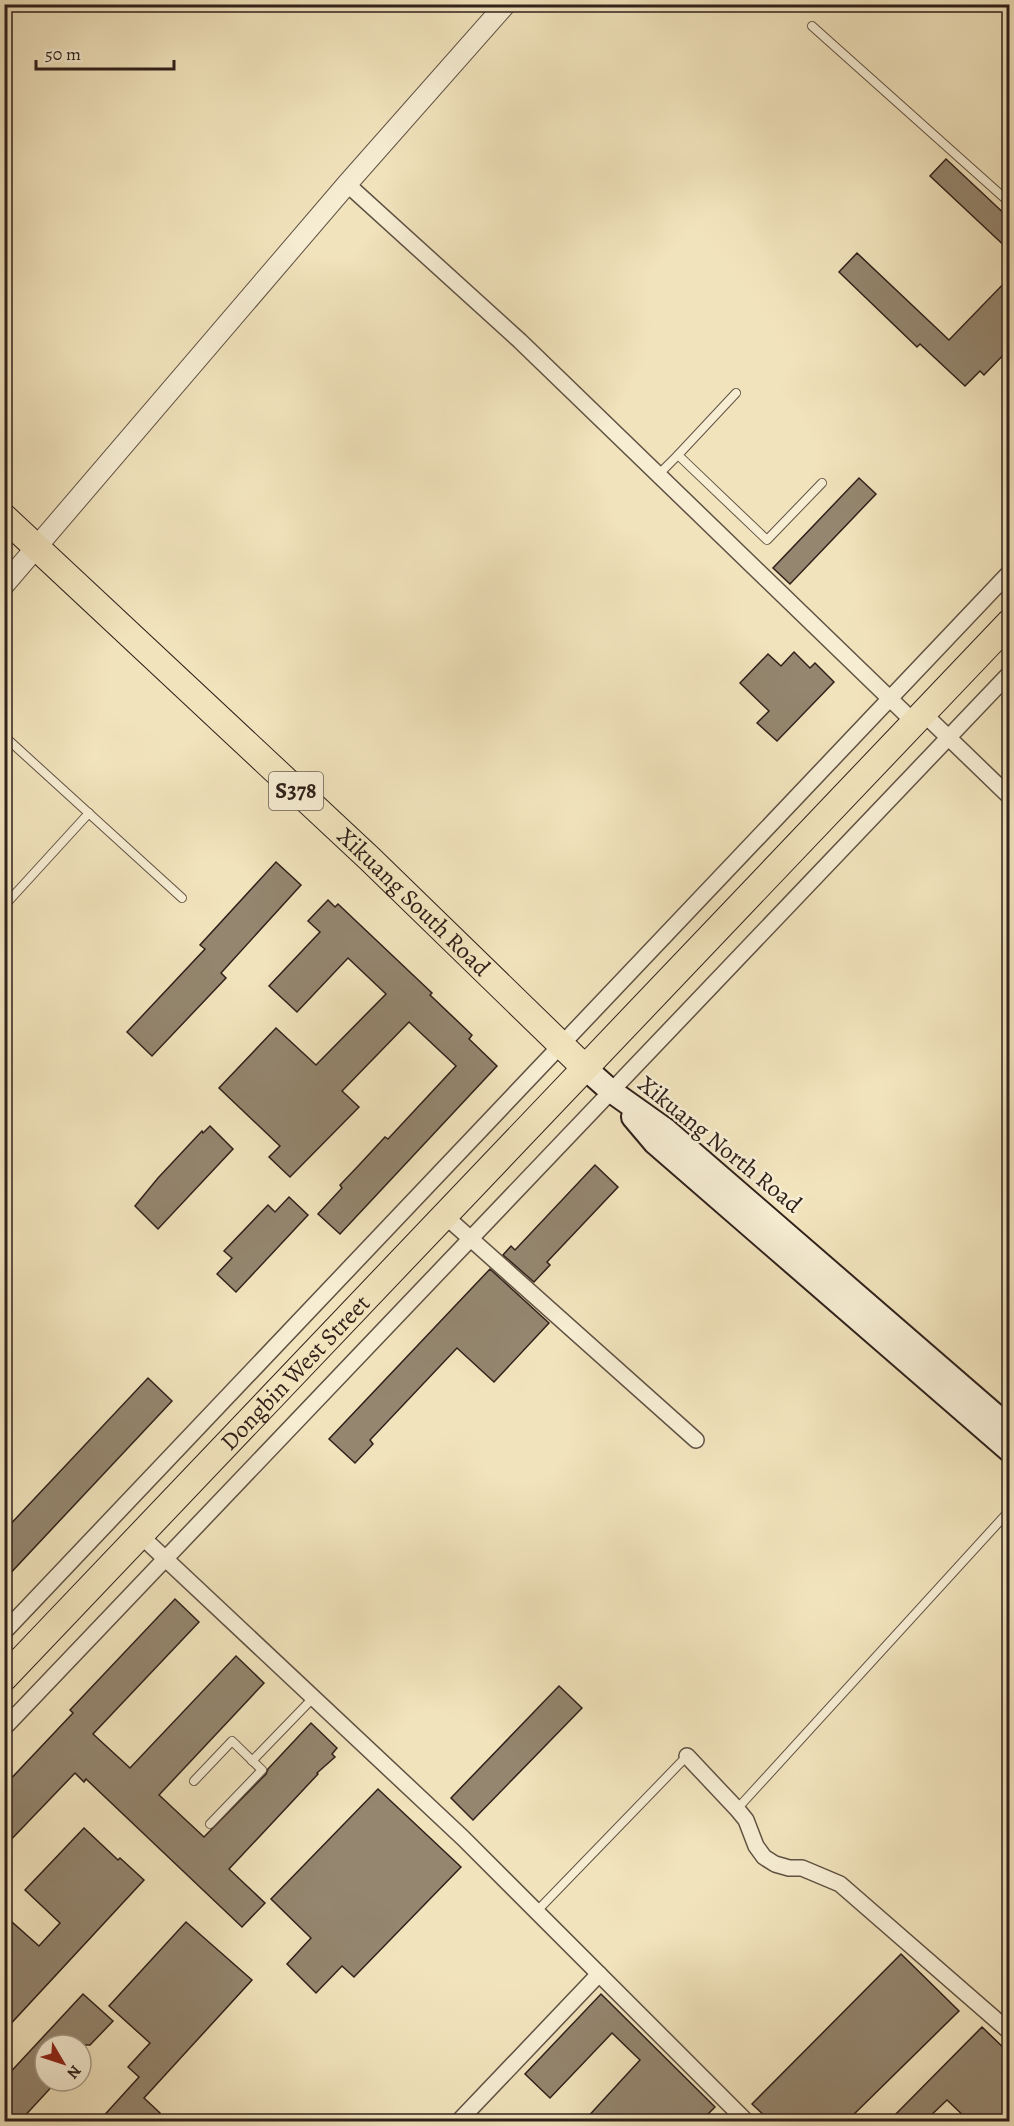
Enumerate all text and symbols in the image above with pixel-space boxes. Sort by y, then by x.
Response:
scale bar [36,33,174,71]
text: 50 m [45,42,81,66]
road number: S378 [269,772,323,810]
street label: Xikuang South Road [330,820,497,983]
street label: Xikuang North Road [631,1068,809,1220]
street label: Dongbin West Street [213,1288,377,1457]
north arrow [33,2033,93,2093]
text: N [61,2060,86,2084]

